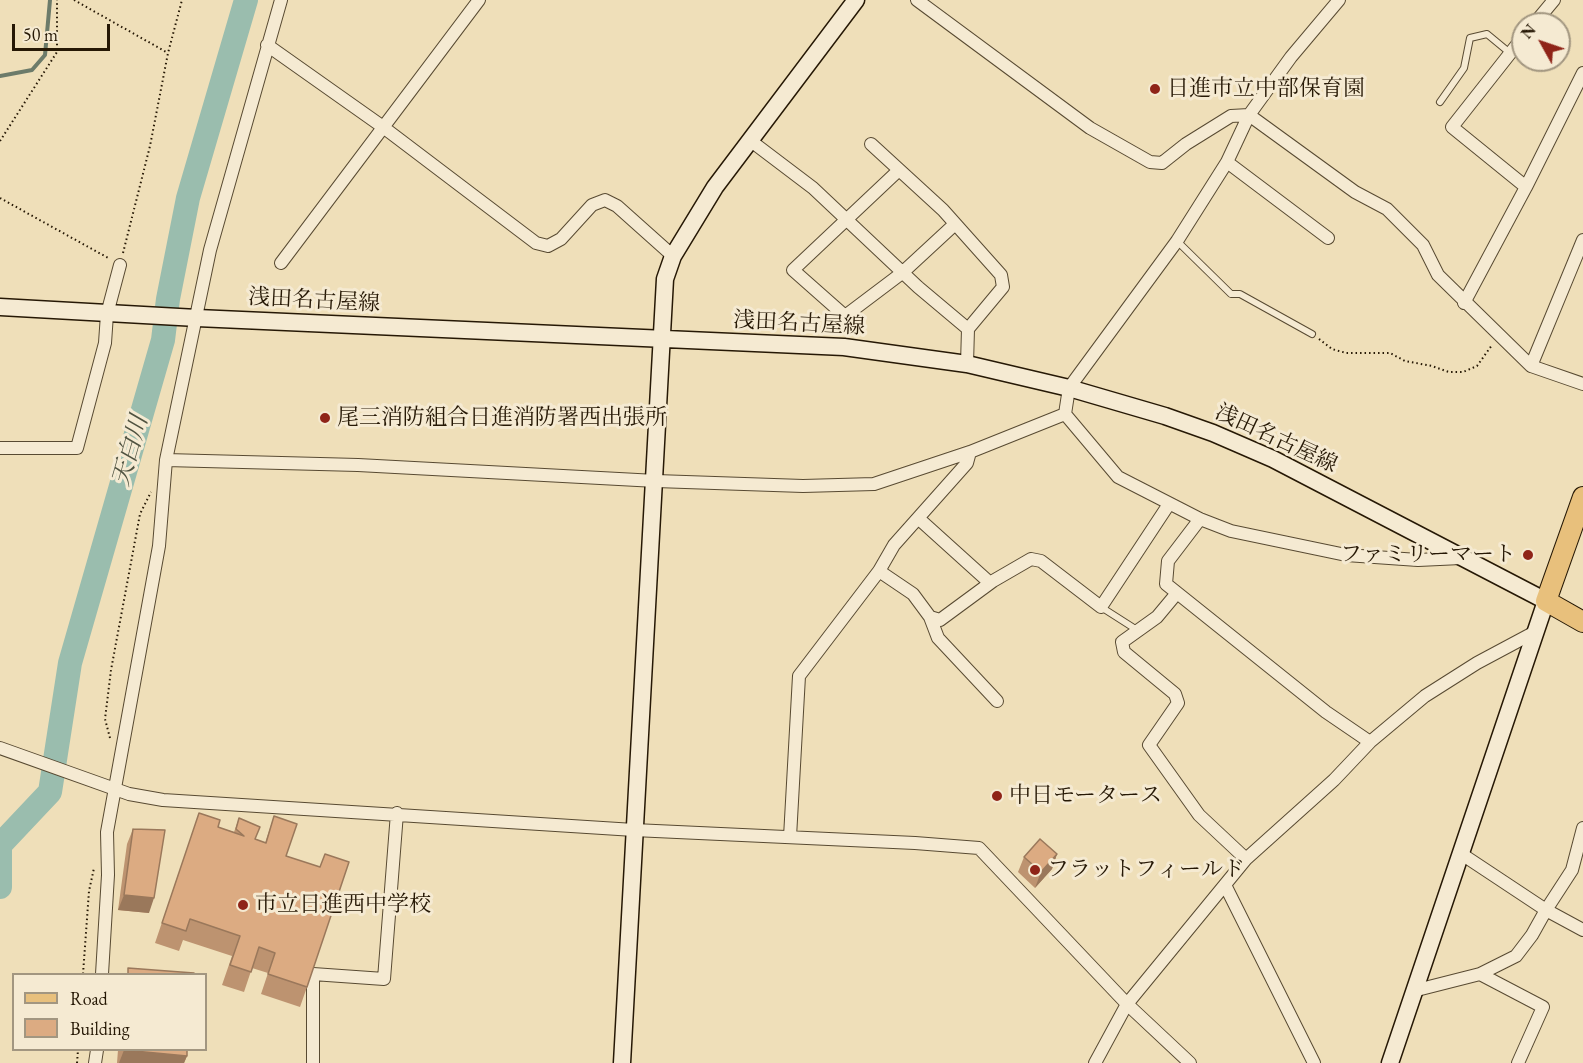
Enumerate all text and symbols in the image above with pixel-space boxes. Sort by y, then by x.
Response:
scale bar [15,12,112,50]
north arrow [1511,12,1571,72]
text: N [1516,20,1541,43]
text: 50 m [23,23,58,46]
place label: 日進市立中部保育園 [1167,76,1365,102]
marker: 日進市立中部保育園 [1148,82,1162,96]
street label: 浅田名古屋線 [247,284,381,318]
street label: 浅田名古屋線 [732,307,866,341]
street label: 浅田名古屋線 [1211,399,1341,479]
place label: 尾三消防組合日進消防署西出張所 [337,405,667,431]
marker: 尾三消防組合日進消防署西出張所 [318,411,332,425]
water label: 天白川 [107,412,155,490]
place label: ファミリーマート [1340,542,1516,568]
marker: ファミリーマート [1521,548,1535,562]
place label: 中日モータース [1009,783,1162,809]
marker: 中日モータース [990,789,1004,803]
place label: フラットフィールド [1047,857,1245,883]
marker: フラットフィールド [1028,863,1042,877]
place label: 市立日進西中学校 [255,892,431,918]
marker: 市立日進西中学校 [236,898,250,912]
legend [12,973,207,1051]
text: Road [70,987,108,1010]
text: Building [70,1017,130,1040]

